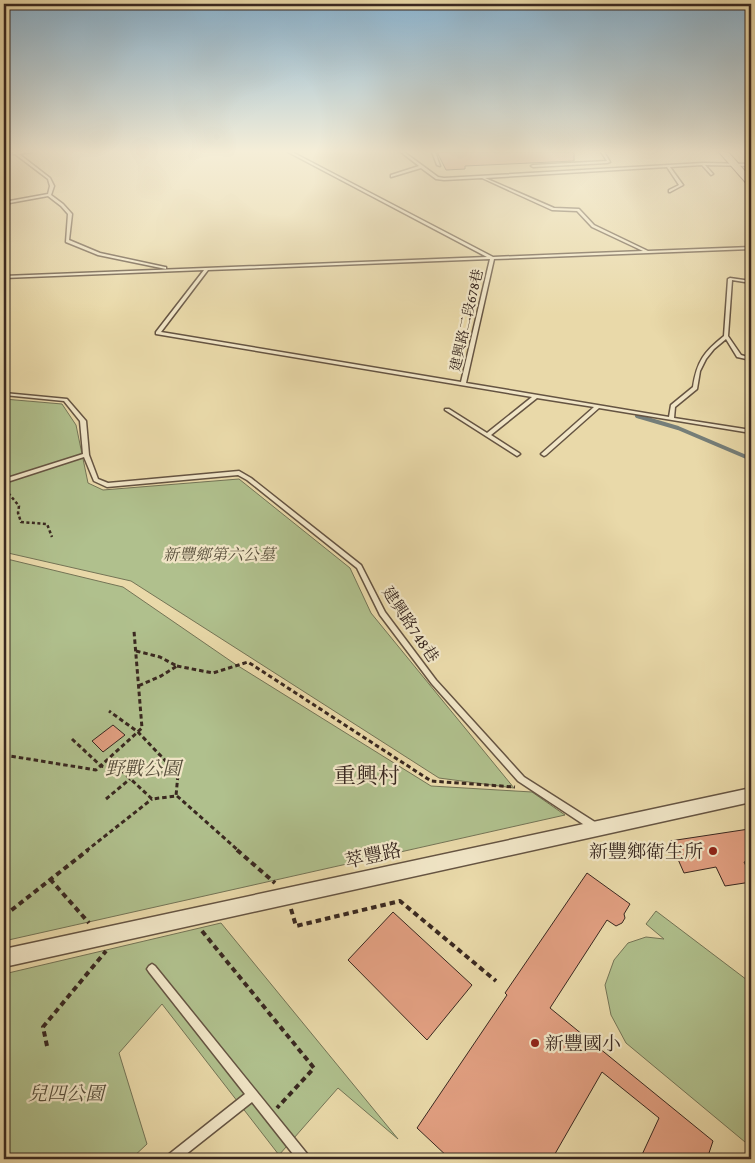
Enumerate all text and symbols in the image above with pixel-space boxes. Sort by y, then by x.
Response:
street label: 建興路二段678巷 [445,267,487,373]
park label: 新豐鄉第六公墓 [163,542,278,566]
street label: 建興路748巷 [377,581,445,667]
park label: 野戰公園 [105,754,184,782]
district label: 重興村 [334,759,400,791]
street label: 萃豐路 [342,835,404,875]
place label: 新豐鄉衛生所 [589,837,703,865]
marker: 新豐鄉衛生所 [707,845,719,857]
place label: 新豐國小 [545,1029,621,1057]
marker: 新豐國小 [529,1037,541,1049]
park label: 兒四公園 [28,1079,107,1107]

